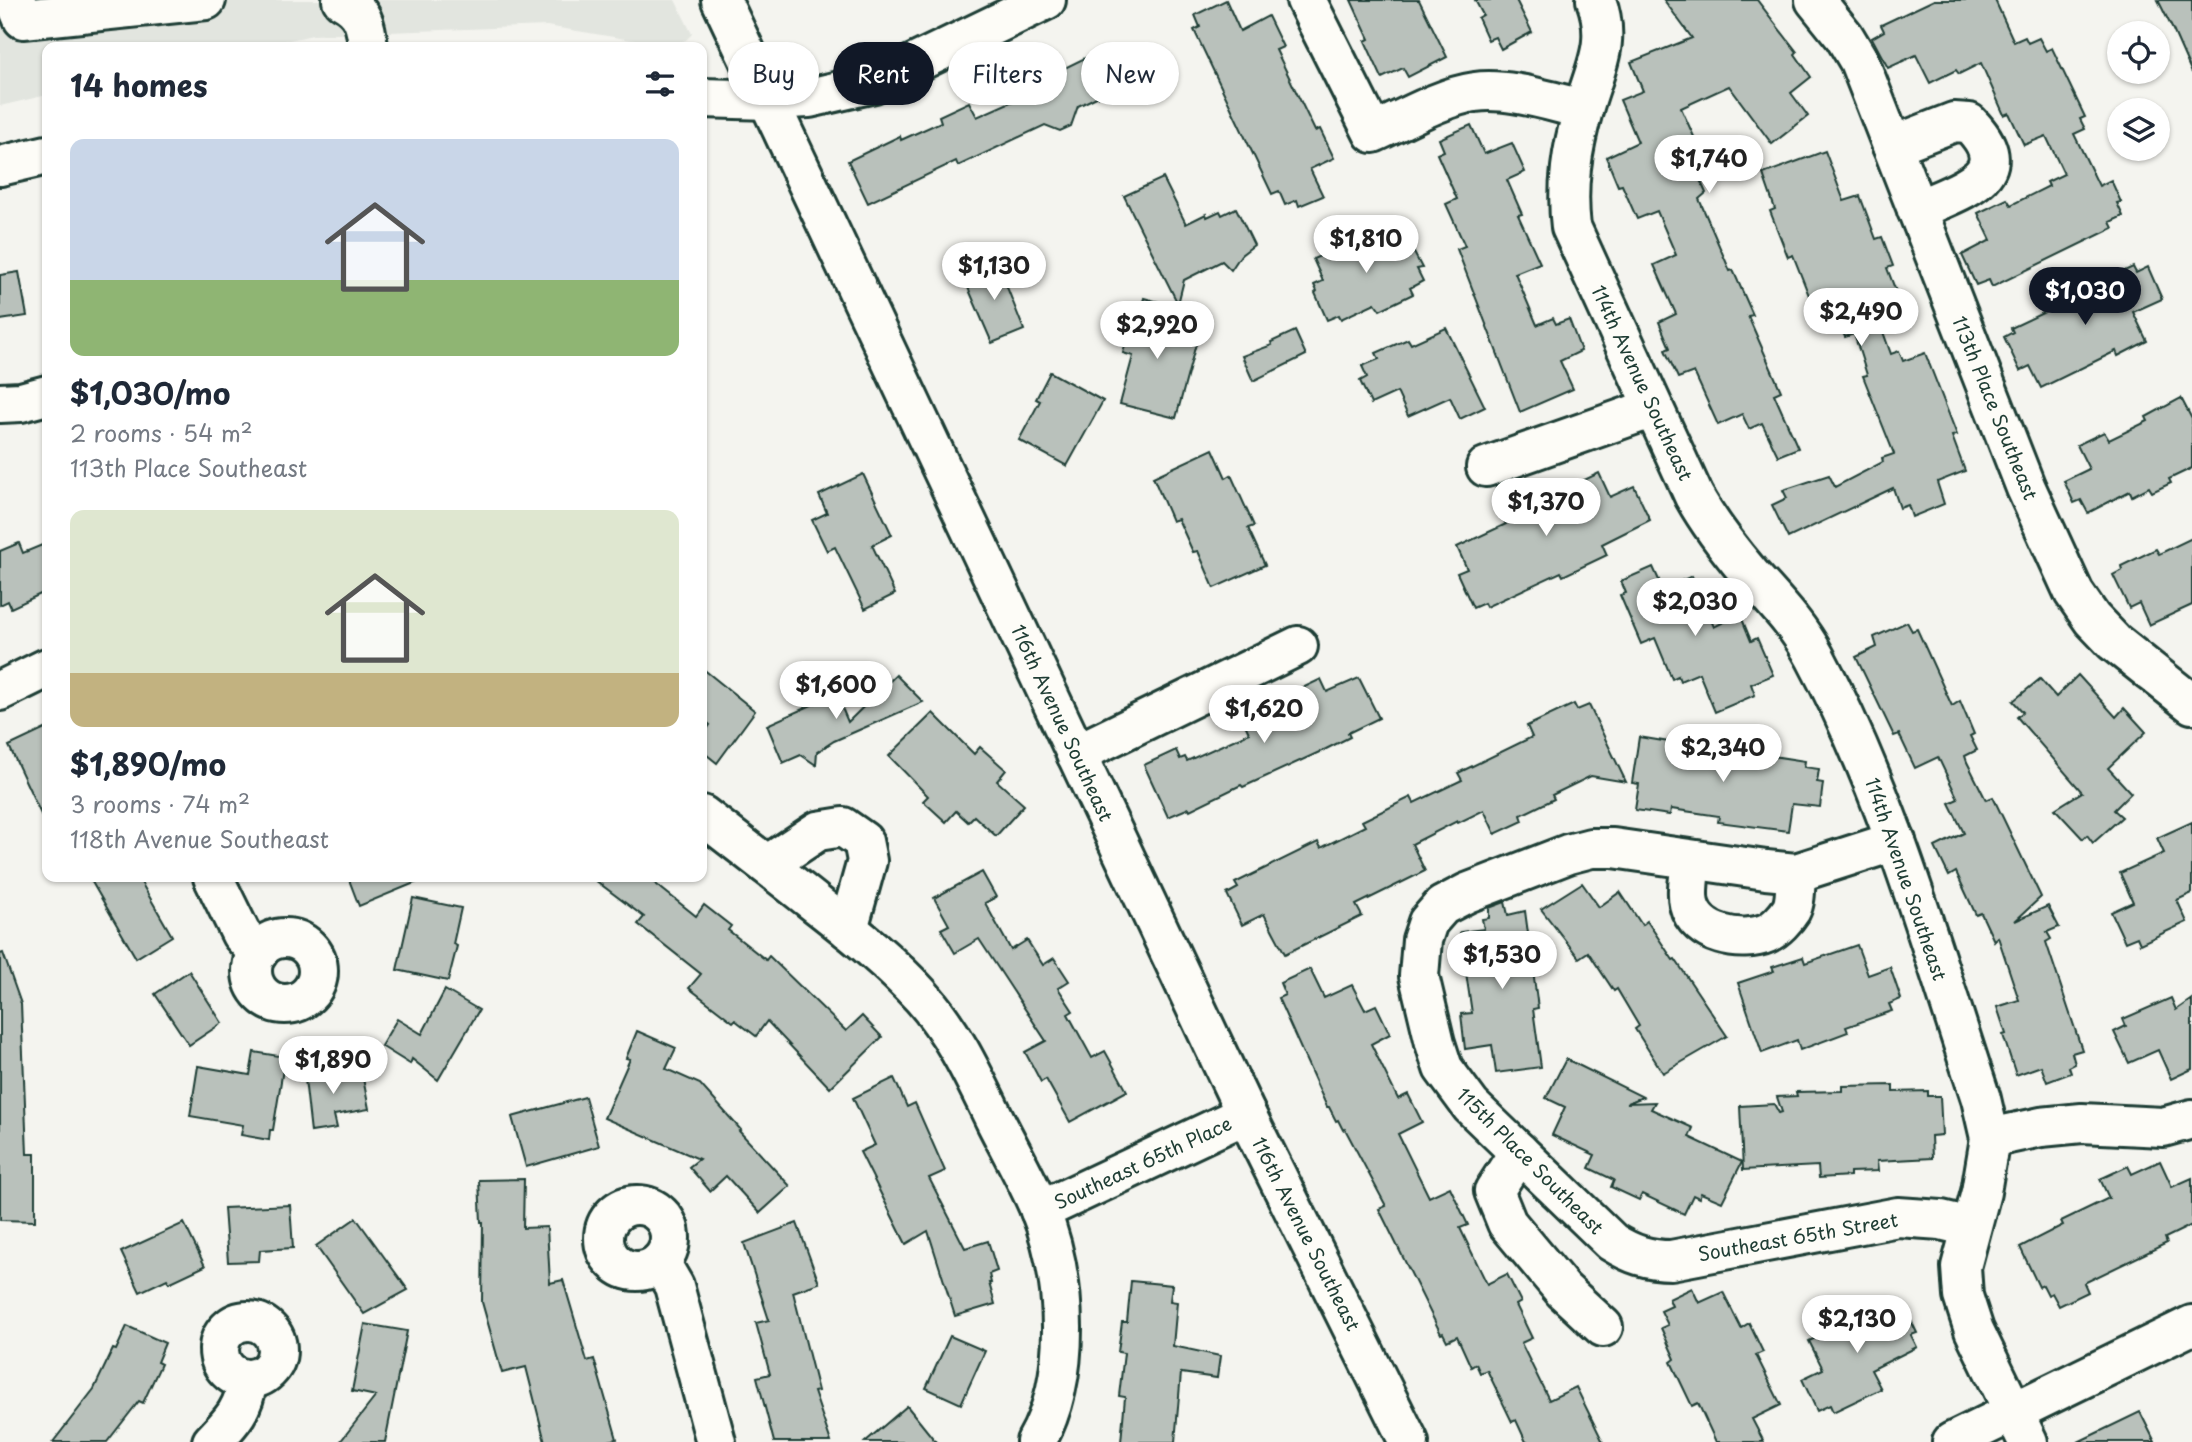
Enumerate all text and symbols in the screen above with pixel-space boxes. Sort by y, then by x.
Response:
map controls [2107,21,2170,161]
button: locate [2107,21,2170,84]
chip: Buy [728,42,819,105]
chip: Rent [833,42,934,105]
chip: Filters [948,42,1067,105]
chip: New [1081,42,1179,105]
text: 14 homes [70,62,208,107]
icon: filters [641,65,679,103]
button: layers [2107,98,2170,161]
pin: $1,740 [1652,136,1766,195]
text: $1,740 [1670,140,1748,175]
icon: home [312,184,438,310]
pin: $1,810 [1309,216,1423,275]
text: $1,810 [1330,220,1402,255]
pin: $1,130 [937,243,1051,302]
text: $1,130 [958,247,1030,282]
pin: $1,030 [2028,268,2142,327]
text: $1,030 [2045,272,2125,307]
street label: 114th Avenue Southeast [1585,280,1701,485]
pin: $2,490 [1804,288,1918,348]
text: $2,490 [1819,293,1903,328]
pin: $2,920 [1100,302,1214,361]
text: $2,920 [1116,306,1198,341]
street label: 113th Place Southeast [1946,312,2046,504]
text: $1,030/mo [70,370,231,415]
text: 2 rooms · 54 m² [70,415,253,450]
text: 113th Place Southeast [70,450,307,485]
pin: $1,370 [1489,478,1603,538]
text: $1,370 [1508,483,1584,518]
icon: home [312,555,438,681]
pin: $2,030 [1638,578,1752,638]
text: $2,030 [1653,583,1737,618]
street label: 116th Avenue Southeast [1005,620,1121,826]
pin: $1,600 [779,662,893,721]
text: $1,600 [796,666,876,701]
pin: $1,620 [1207,686,1321,745]
text: $1,620 [1225,690,1303,725]
pin: $2,340 [1666,724,1780,784]
text: $2,340 [1681,729,1765,764]
text: $1,890/mo [70,741,226,786]
street label: 114th Avenue Southeast [1859,774,1955,984]
text: 3 rooms · 74 m² [70,786,250,821]
text: 118th Avenue Southeast [70,821,329,856]
pin: $1,530 [1445,932,1559,991]
text: $1,530 [1463,936,1541,971]
pin: $1,890 [276,1036,390,1096]
text: $1,890 [295,1041,371,1076]
street label: 115th Place Southeast [1451,1080,1611,1240]
street label: Southeast 65th Place [1049,1109,1236,1216]
street label: 116th Avenue Southeast [1246,1132,1368,1336]
street label: Southeast 65th Street [1696,1205,1900,1267]
pin: $2,130 [1800,1296,1914,1355]
text: $2,130 [1818,1300,1896,1335]

